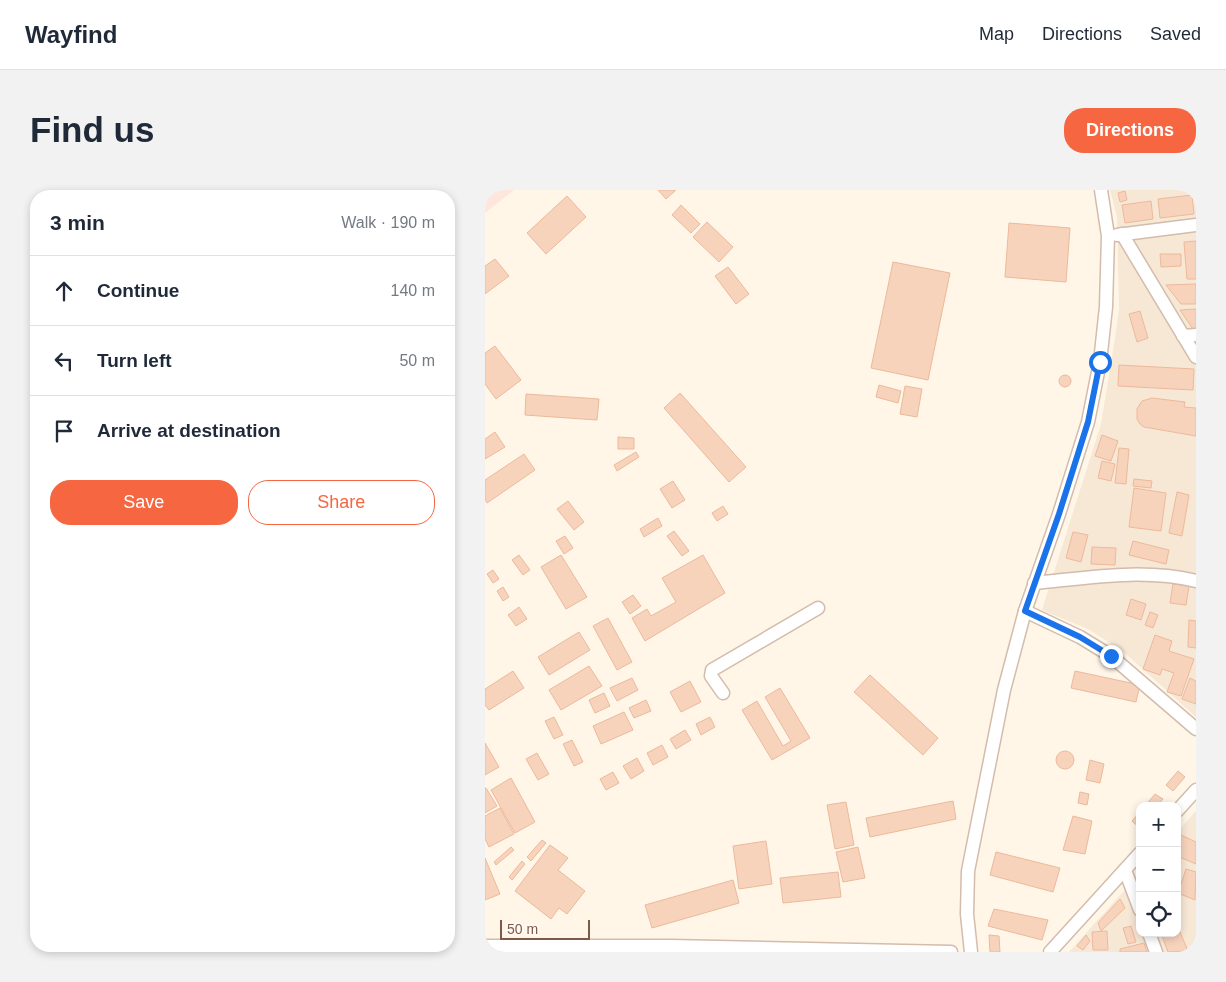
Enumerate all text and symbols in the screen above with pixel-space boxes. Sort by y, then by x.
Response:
text: Wayfind [25,21,117,48]
text: Map [979,24,1014,44]
text: Directions [1042,24,1122,44]
text: Saved [1150,24,1201,44]
button: Directions [1064,108,1196,153]
text: Find us [30,110,154,149]
text: 3 min [50,211,105,234]
text: Walk · 190 m [341,214,435,231]
icon: ahead [50,277,78,305]
text: Continue [97,280,179,301]
text: 140 m [391,282,435,299]
icon: left [50,347,78,375]
text: Turn left [97,350,172,371]
route start [1089,351,1112,374]
text: 50 m [399,352,435,369]
icon: arrive [50,417,78,445]
text: Arrive at destination [97,420,281,441]
button: Save [50,480,238,525]
button: Share [248,480,435,525]
route end [1100,645,1123,668]
map controls [1136,802,1181,937]
button: + [1136,802,1181,847]
button: − [1136,847,1181,892]
button: locate [1136,892,1181,937]
scale bar [500,917,590,940]
text: 50 m [507,921,538,937]

